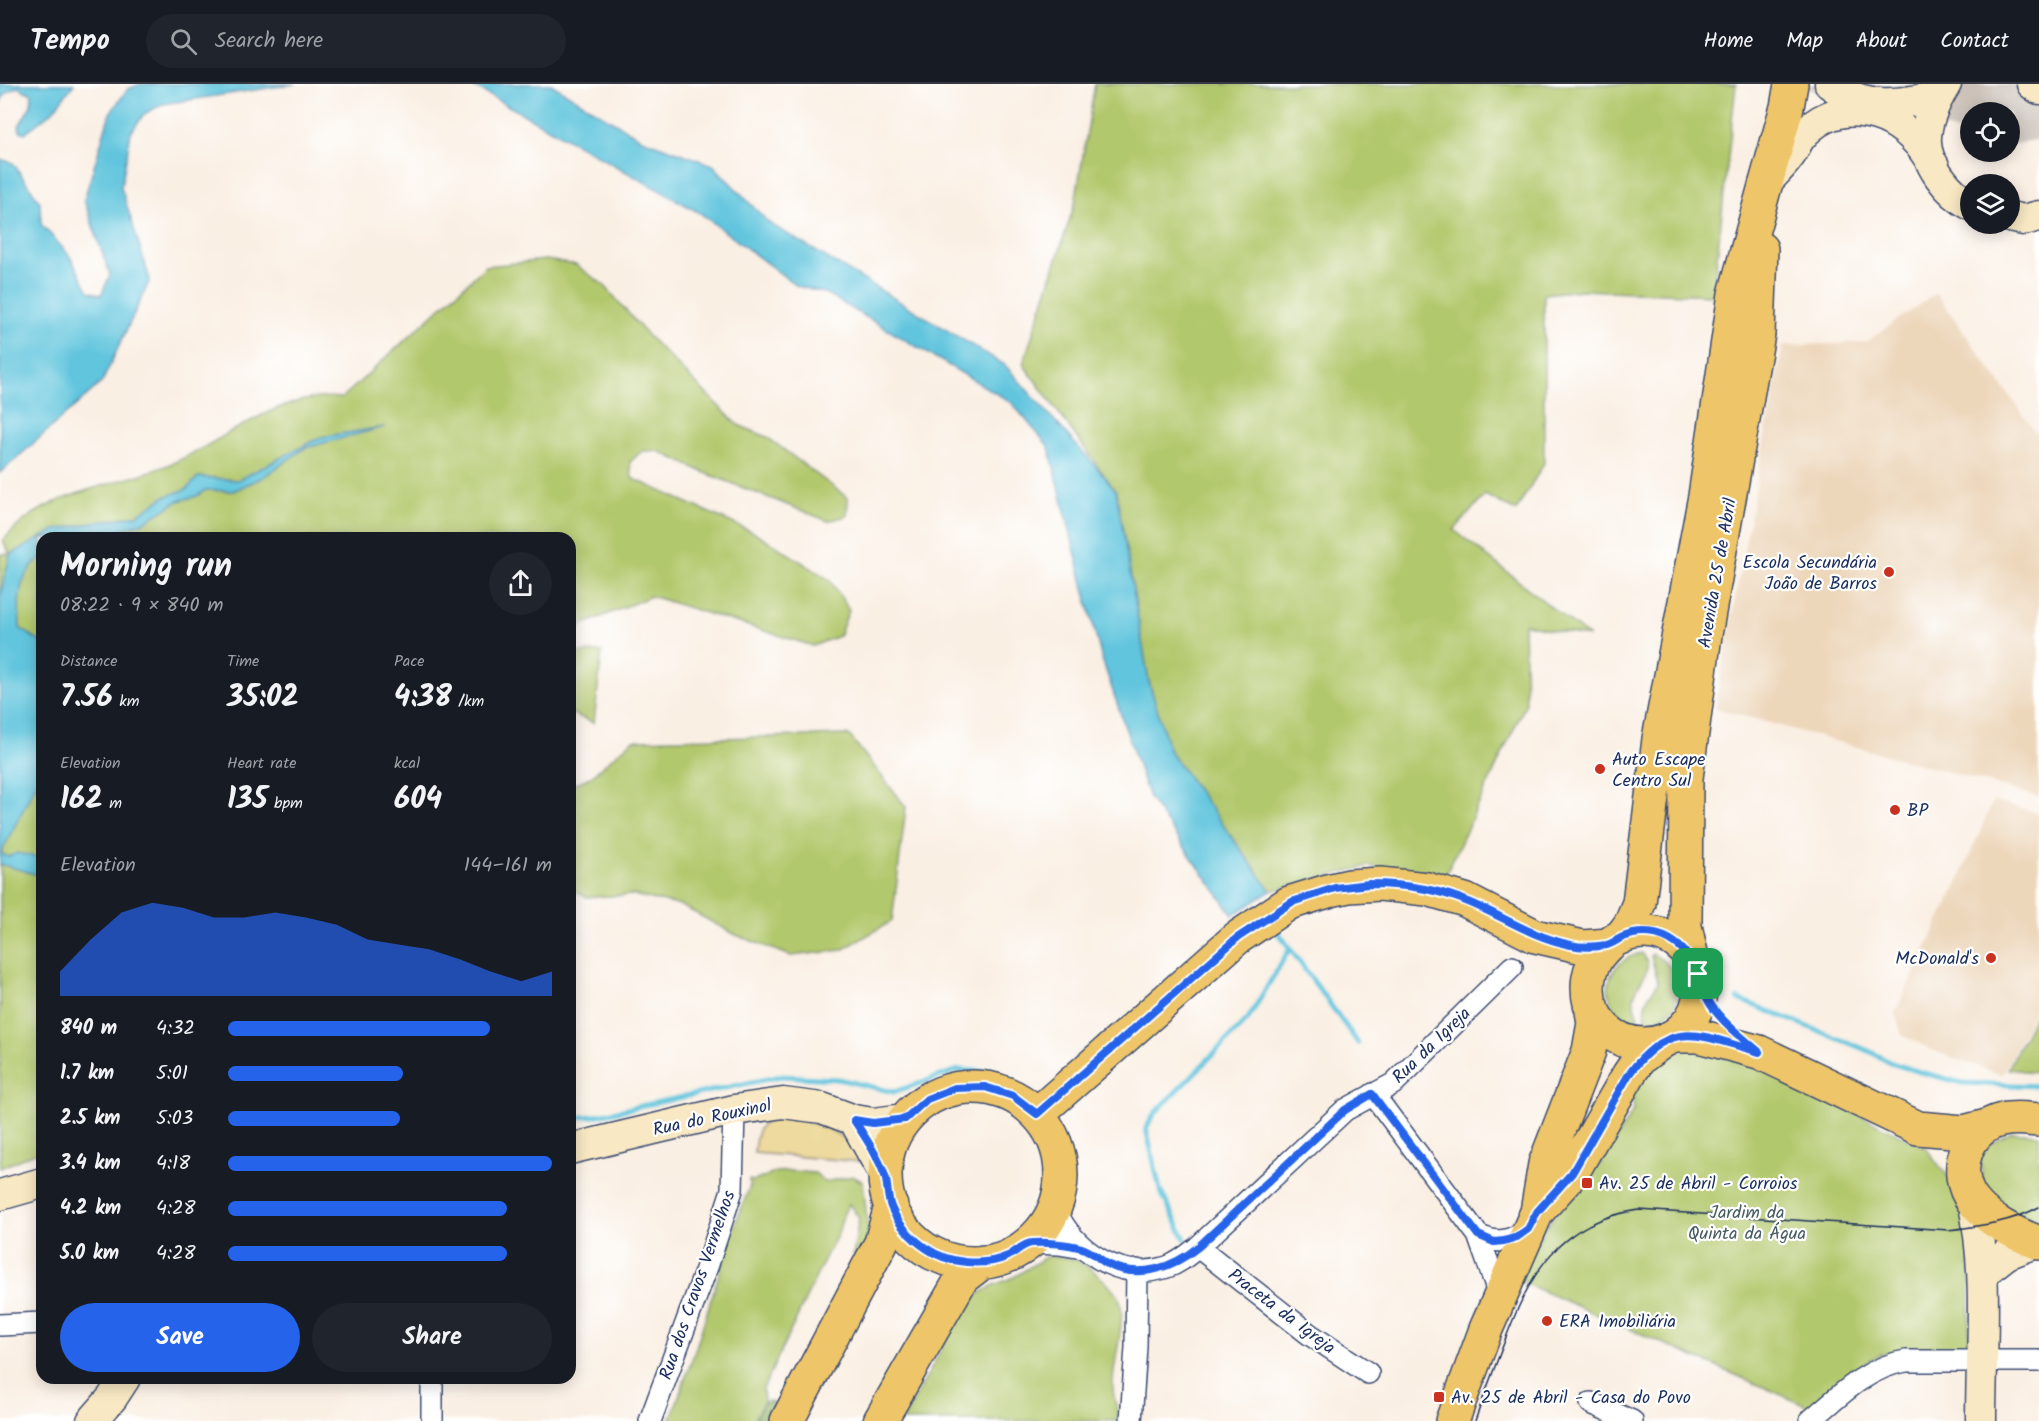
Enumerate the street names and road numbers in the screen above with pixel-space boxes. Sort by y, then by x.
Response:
street label: Avenida 25 de Abril [1691,495,1746,651]
street label: Rua da Igreja [1386,1001,1478,1091]
street label: Rua do Rouxinol [650,1092,775,1145]
street label: Rua dos Cravos Vermelhos [652,1187,745,1384]
street label: Praceta da Igreja [1221,1262,1341,1363]

